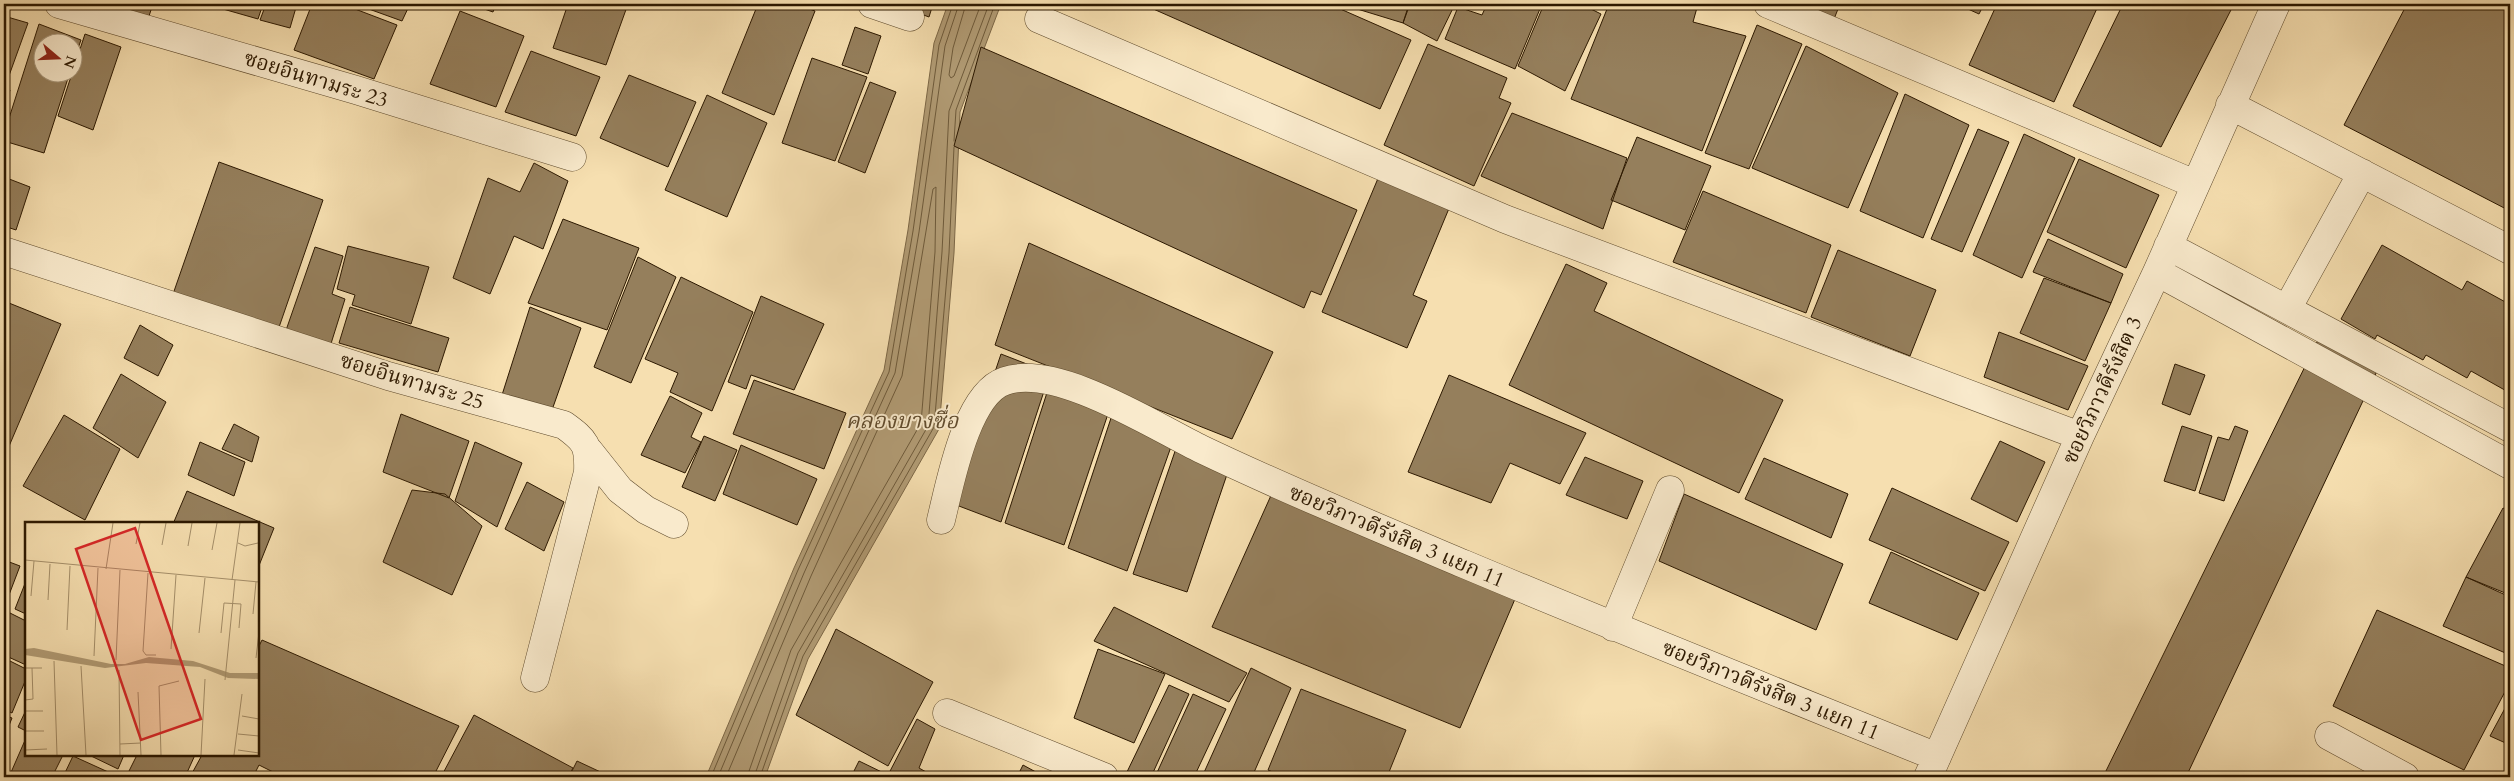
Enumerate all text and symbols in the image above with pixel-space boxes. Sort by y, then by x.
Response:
north arrow [32,32,82,82]
street label: ซอยอินทามระ 23 [240,44,391,115]
text: N [59,53,81,71]
street label: ซอยวิภาวดีรังสิต 3 [2055,312,2149,469]
street label: ซอยอินทามระ 25 [336,346,487,417]
water label: คลองบางซื่อ [846,404,960,436]
street label: ซอยวิภาวดีรังสิต 3 แยก 11 [1284,478,1509,595]
inset map [25,522,259,756]
street label: ซอยวิภาวดีรังสิต 3 แยก 11 [1658,634,1884,747]

